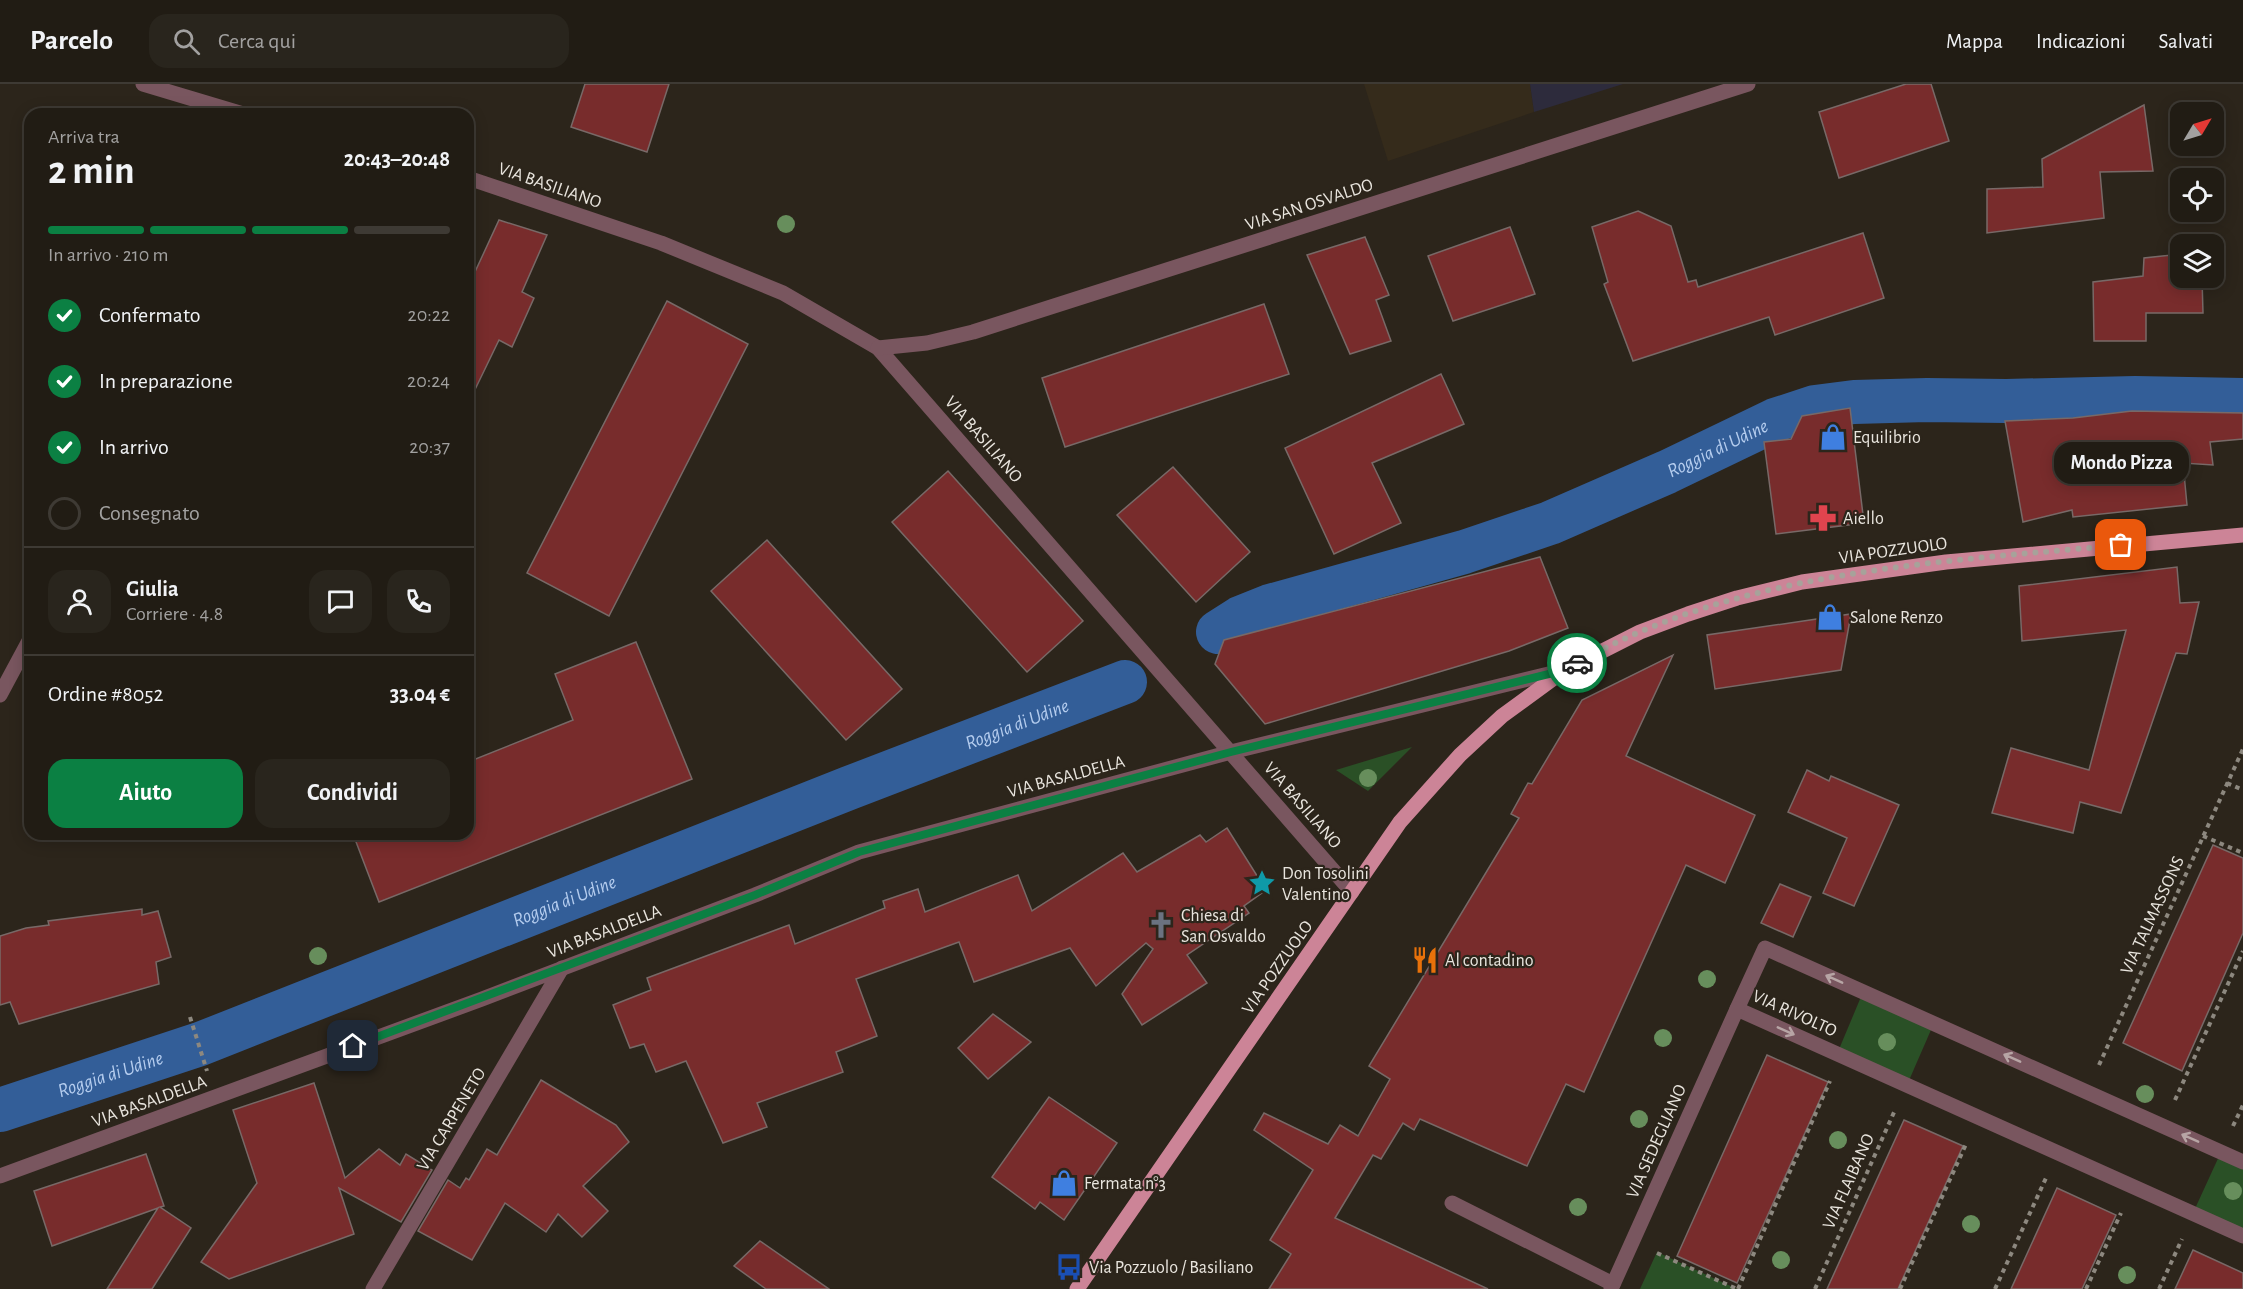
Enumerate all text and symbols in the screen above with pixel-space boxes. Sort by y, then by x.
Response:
search box [149,14,569,68]
icon: search [170,25,203,58]
text: Parcelo [30,27,113,55]
text: Cerca qui [218,30,296,52]
text: Mappa [1946,31,2003,52]
text: Indicazioni [2036,31,2126,52]
text: Salvati [2159,31,2213,52]
north arrow [2170,102,2224,156]
map controls [2170,102,2224,288]
text: Arriva tra [48,127,120,147]
text: 20:43–20:48 [344,148,450,170]
text: 2 min [48,152,135,191]
street label: VIA BASILIANO [496,160,604,212]
button: locate [2170,168,2224,222]
street label: VIA SAN OSVALDO [1243,176,1375,234]
button: layers [2170,234,2224,288]
text: In arrivo · 210 m [48,245,169,265]
icon: check [48,299,81,332]
text: Confermato [99,304,201,326]
text: 20:22 [408,305,450,325]
icon: check [48,365,81,398]
text: In preparazione [99,370,233,392]
text: 20:24 [407,371,450,391]
street label: VIA BASILIANO [941,393,1025,486]
water label: Roggia di Udine [1664,416,1772,481]
shop icon: Equilibrio [1818,422,1848,452]
place label: Equilibrio [1853,429,1921,447]
icon: check [48,431,81,464]
text: In arrivo [99,436,169,458]
text: 20:37 [409,437,450,457]
callout: Mondo Pizza [2054,443,2188,485]
text: Mondo Pizza [2070,453,2173,473]
text: Consegnato [99,502,200,524]
pharmacy icon: Aiello [1808,503,1838,533]
place label: Aiello [1843,510,1884,528]
pin [2095,519,2146,570]
icon: bag [2104,528,2137,561]
street label: VIA POZZUOLO [1838,534,1948,567]
button: person [48,570,111,633]
button: chat [309,570,372,633]
button: phone [387,570,450,633]
text: Giulia [126,578,179,600]
shop icon: Salone Renzo [1815,602,1845,632]
text: Corriere · 4.8 [126,604,223,624]
place label: Salone Renzo [1850,609,1943,627]
courier [1547,633,1607,693]
icon: car [1561,647,1594,680]
text: Ordine #8052 [48,683,164,705]
text: 33.04 € [390,683,450,705]
water label: Roggia di Udine [962,695,1072,753]
street label: VIA BASALDELLA [1006,753,1127,801]
button: Aiuto [48,759,243,828]
button: Condividi [255,759,450,828]
street label: VIA BASILIANO [1260,759,1344,852]
street label: VIA TALMASSONS [2118,854,2188,977]
place label: Don Tosolini Valentino [1282,865,1369,904]
place icon: Don Tosolini Valentino [1247,868,1277,898]
water label: Roggia di Udine [510,872,619,931]
street label: VIA BASALDELLA [545,902,664,962]
place label: Chiesa di San Osvaldo [1181,907,1266,946]
church icon: Chiesa di San Osvaldo [1146,910,1176,940]
street label: VIA POZZUOLO [1239,918,1316,1017]
restaurant icon: Al contadino [1410,945,1440,975]
place label: Al contadino [1445,952,1534,970]
one-way arrow [1825,973,1843,984]
street label: VIA RIVOLTO [1750,987,1839,1040]
pin [327,1020,378,1071]
one-way arrow [1776,1025,1794,1037]
icon: home [336,1029,369,1062]
water label: Roggia di Udine [55,1048,166,1101]
one-way arrow [2003,1052,2021,1064]
street label: VIA CARPENETO [414,1065,490,1174]
street label: VIA BASALDELLA [90,1073,210,1131]
street label: VIA SEDEGLIANO [1624,1082,1690,1201]
street label: VIA FLAIBANO [1820,1131,1878,1232]
one-way arrow [2181,1132,2199,1144]
shop icon: Fermata n°3 [1049,1168,1079,1198]
place label: Fermata n°3 [1084,1175,1166,1193]
bus stop icon: Via Pozzuolo / Basiliano [1054,1252,1084,1282]
place label: Via Pozzuolo / Basiliano [1089,1259,1253,1277]

